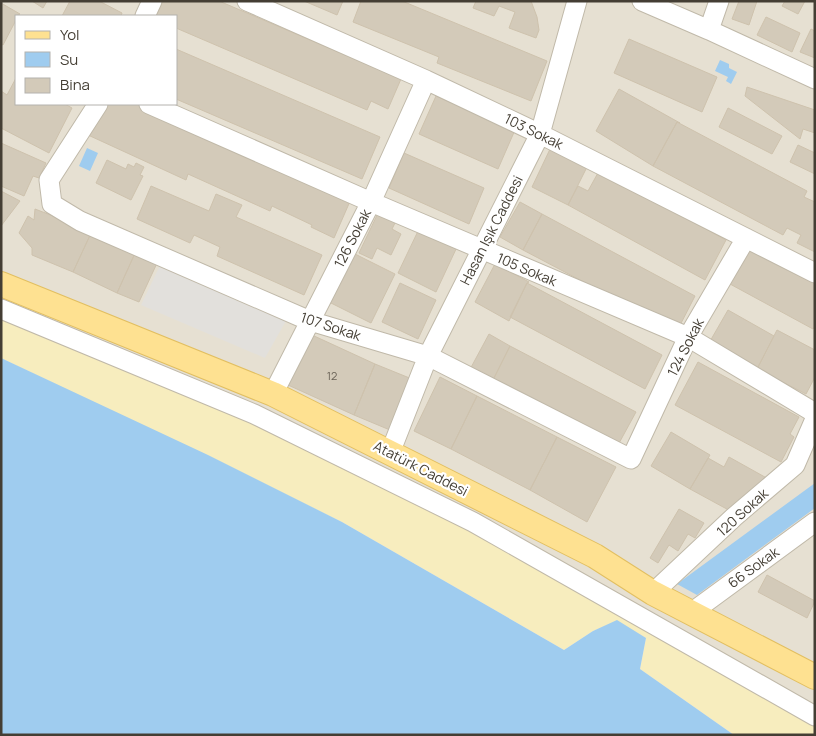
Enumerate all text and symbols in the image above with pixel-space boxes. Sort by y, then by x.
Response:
legend [15,15,178,105]
text: Yol [60,24,80,45]
text: Su [60,49,78,70]
text: Bina [60,74,90,95]
street label: 103 Sokak [501,109,567,154]
street label: Hasan Işık Caddesi [455,172,527,288]
street label: 126 Sokak [329,204,375,271]
street label: 105 Sokak [494,248,561,291]
street label: 107 Sokak [298,307,365,345]
street label: 124 Sokak [662,314,708,379]
house number: 12 [327,368,337,383]
street label: Atatürk Caddesi [370,436,472,500]
street label: 120 Sokak [712,483,773,540]
street label: 66 Sokak [724,541,783,592]

